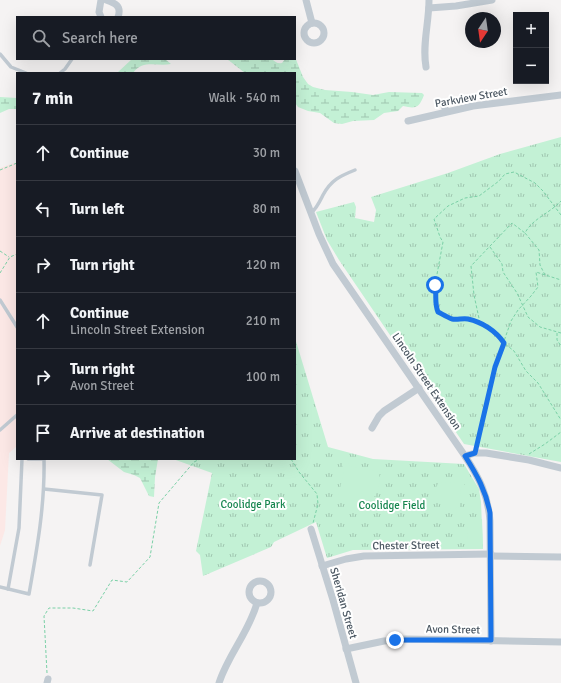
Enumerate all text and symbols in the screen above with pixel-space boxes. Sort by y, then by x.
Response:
north arrow [465,12,501,48]
map controls [513,12,549,84]
button: + [513,12,549,48]
search box [16,16,296,60]
icon: search [30,27,52,49]
text: Search here [62,29,138,47]
button: − [513,48,549,84]
street label: Parkview Street [434,85,508,110]
text: 7 min [32,88,73,109]
text: Walk · 540 m [209,90,280,106]
icon: ahead [32,142,54,164]
text: Continue [70,144,129,162]
text: 30 m [253,145,280,161]
icon: left [32,198,54,220]
text: Turn left [70,200,124,218]
text: 80 m [253,201,280,217]
icon: right [32,254,54,276]
text: Turn right [70,256,135,274]
text: 120 m [246,257,280,273]
route start [426,276,444,294]
text: Continue [70,304,129,322]
icon: ahead [32,310,54,332]
text: 210 m [246,313,280,329]
text: Lincoln Street Extension [70,322,205,338]
street label: Lincoln Street Extension [389,330,464,432]
text: Turn right [70,360,135,378]
icon: right [32,366,54,388]
text: 100 m [246,369,280,385]
text: Avon Street [70,378,134,394]
icon: arrive [32,422,54,444]
text: Arrive at destination [70,424,205,442]
park label: Coolidge Park [221,498,286,511]
park label: Coolidge Field [359,499,426,512]
street label: Chester Street [372,538,440,553]
street label: Sheridan Street [327,566,360,640]
street label: Avon Street [426,623,480,636]
route end [386,631,404,649]

